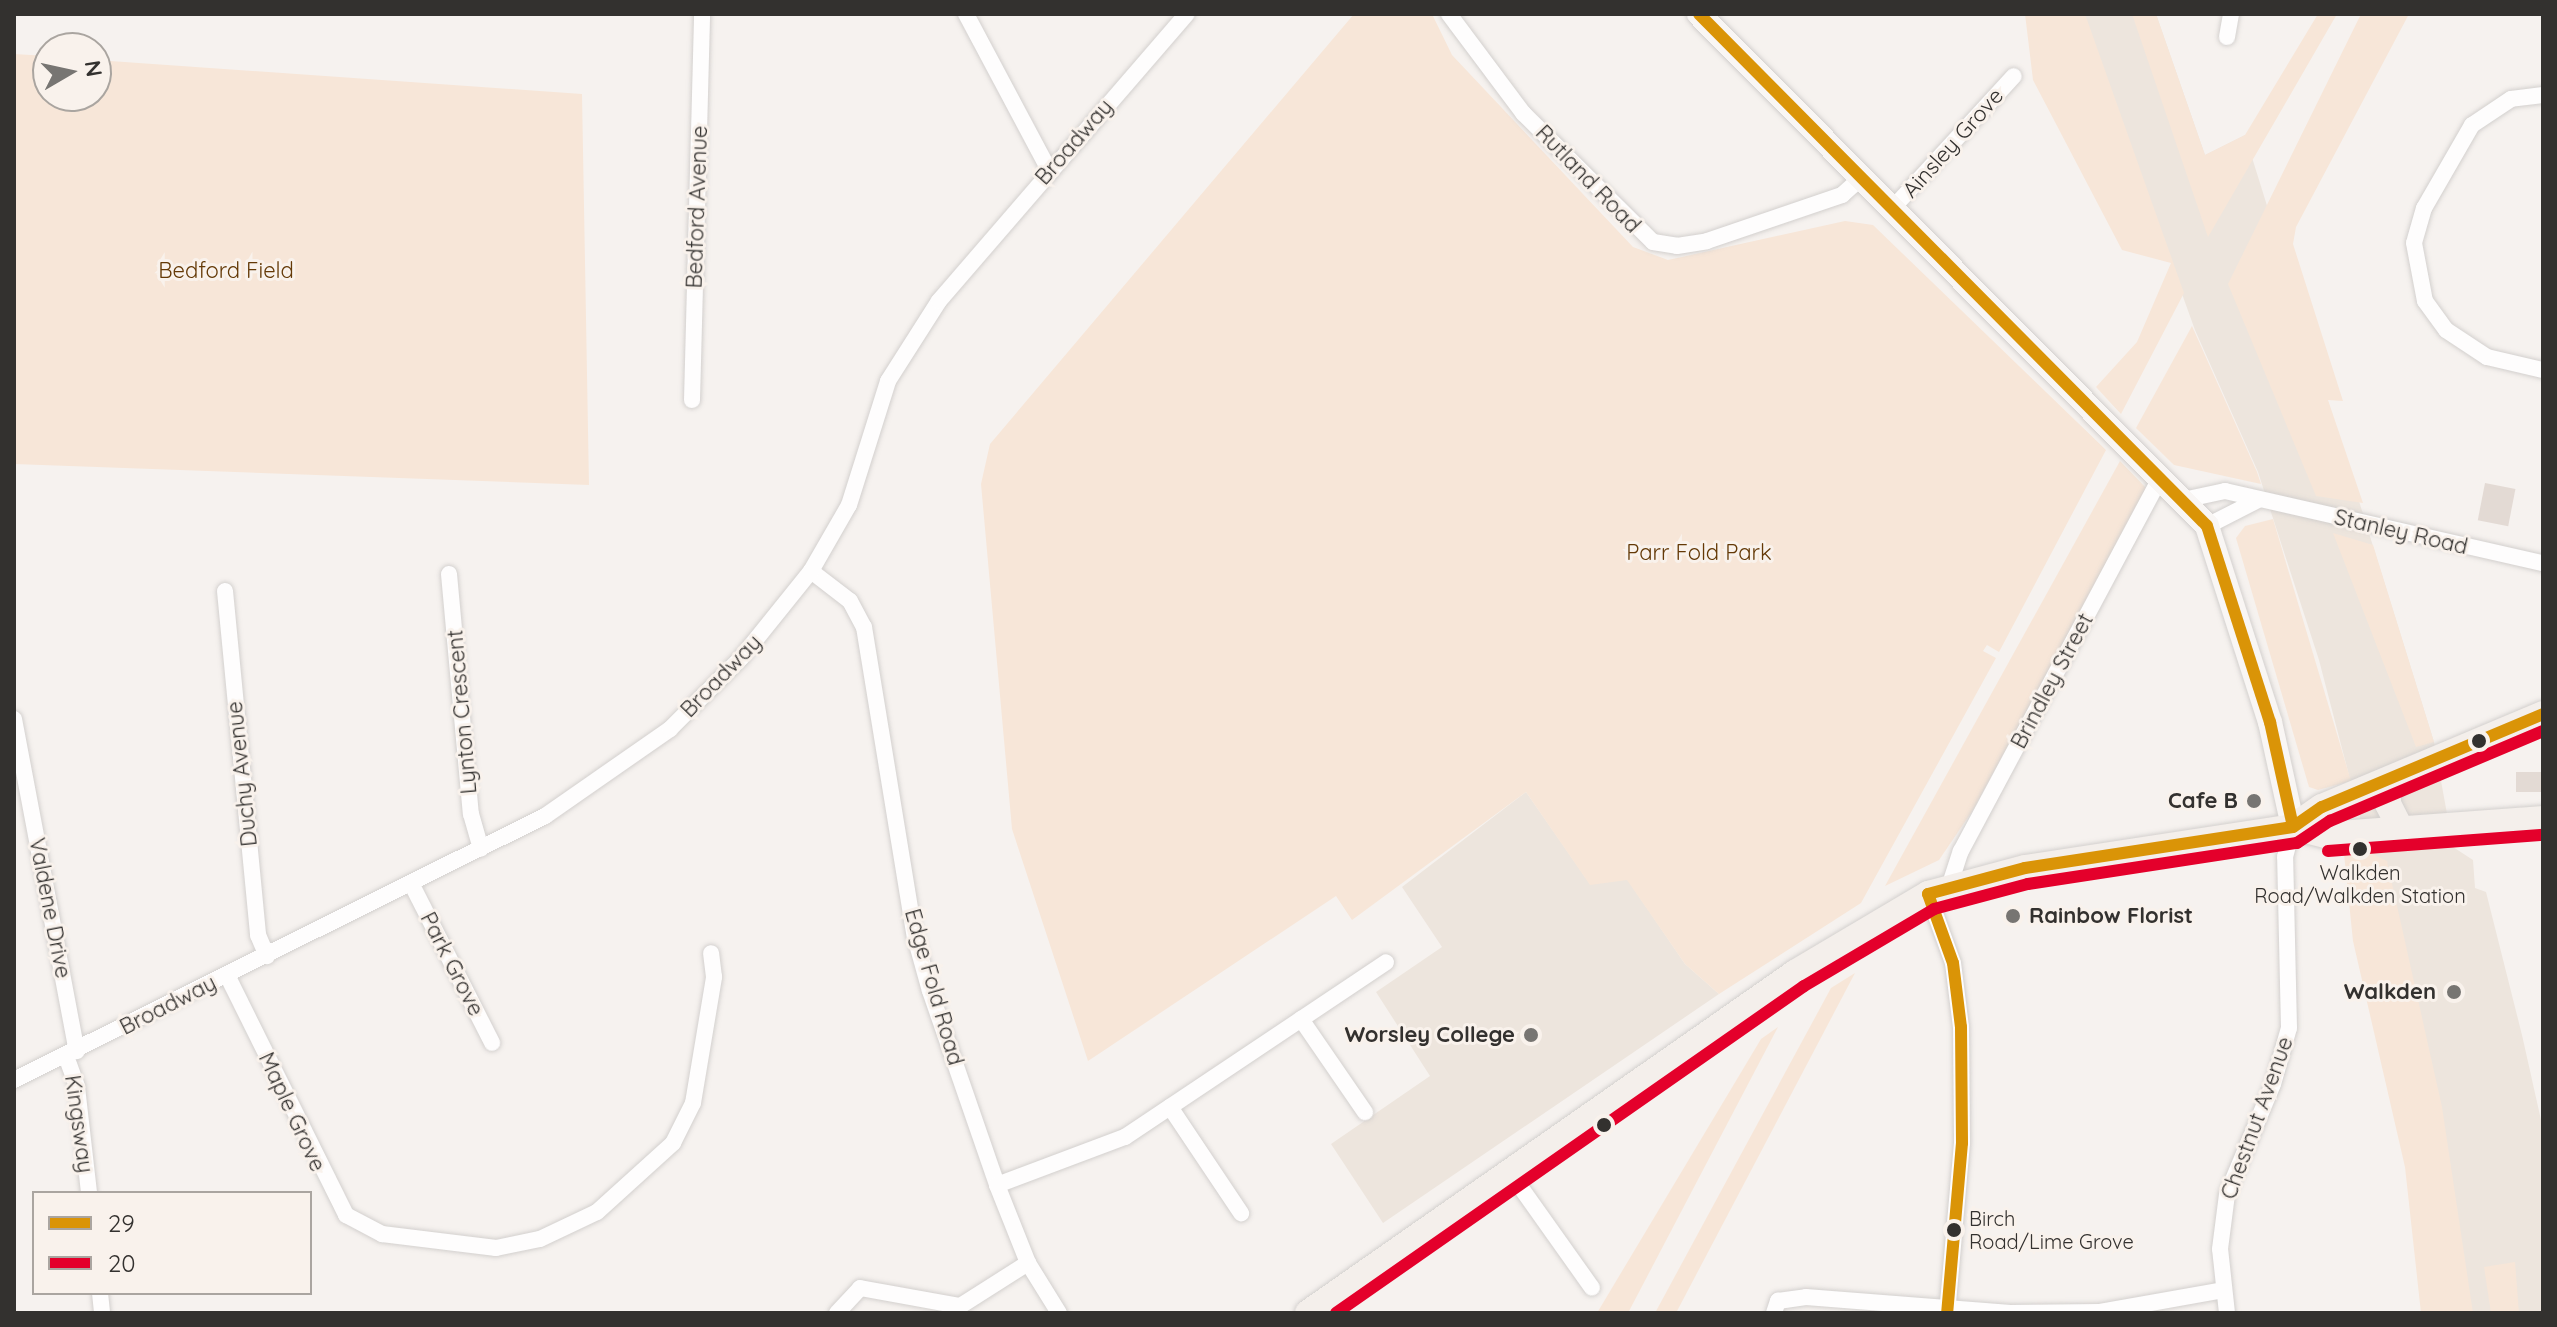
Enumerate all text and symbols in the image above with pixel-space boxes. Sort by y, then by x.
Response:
north arrow [32,32,112,112]
text: N [79,58,109,79]
street label: Ainsley Grove [1897,83,2009,203]
street label: Broadway [1030,94,1118,190]
street label: Rutland Road [1530,120,1646,238]
street label: Bedford Avenue [681,125,713,289]
park label: Bedford Field [158,258,294,284]
street label: Stanley Road [2332,504,2470,560]
park label: Parr Fold Park [1626,540,1772,566]
street label: Brindley Street [2005,609,2099,753]
street label: Lynton Crescent [442,629,482,795]
street label: Broadway [675,629,767,723]
street label: Duchy Avenue [221,700,263,848]
unlabelled marker [2471,733,2487,749]
place label: Cafe B [2168,788,2238,814]
marker: Cafe B [2245,792,2263,810]
street label: Valdene Drive [23,836,77,980]
marker: Walkden Road/Walkden Station [2352,841,2368,857]
place label: Walkden Road/Walkden Station [2254,860,2466,907]
place label: Rainbow Florist [2029,903,2193,929]
street label: Edge Fold Road [899,906,969,1068]
marker: Rainbow Florist [2004,907,2022,925]
street label: Park Grove [415,908,489,1020]
street label: Broadway [115,969,221,1041]
place label: Walkden [2344,979,2436,1005]
marker: Walkden [2443,981,2465,1003]
place label: Worsley College [1344,1022,1515,1048]
marker: Worsley College [1522,1026,1540,1044]
street label: Chestnut Avenue [2215,1033,2299,1203]
street label: Maple Grove [253,1048,331,1176]
street label: Kingsway [59,1073,99,1175]
unlabelled marker [1596,1117,1612,1133]
legend [32,1191,312,1295]
place label: Birch Road/Lime Grove [1969,1206,2134,1253]
text: 29 [108,1208,135,1238]
marker: Birch Road/Lime Grove [1946,1222,1962,1238]
text: 20 [108,1248,136,1278]

